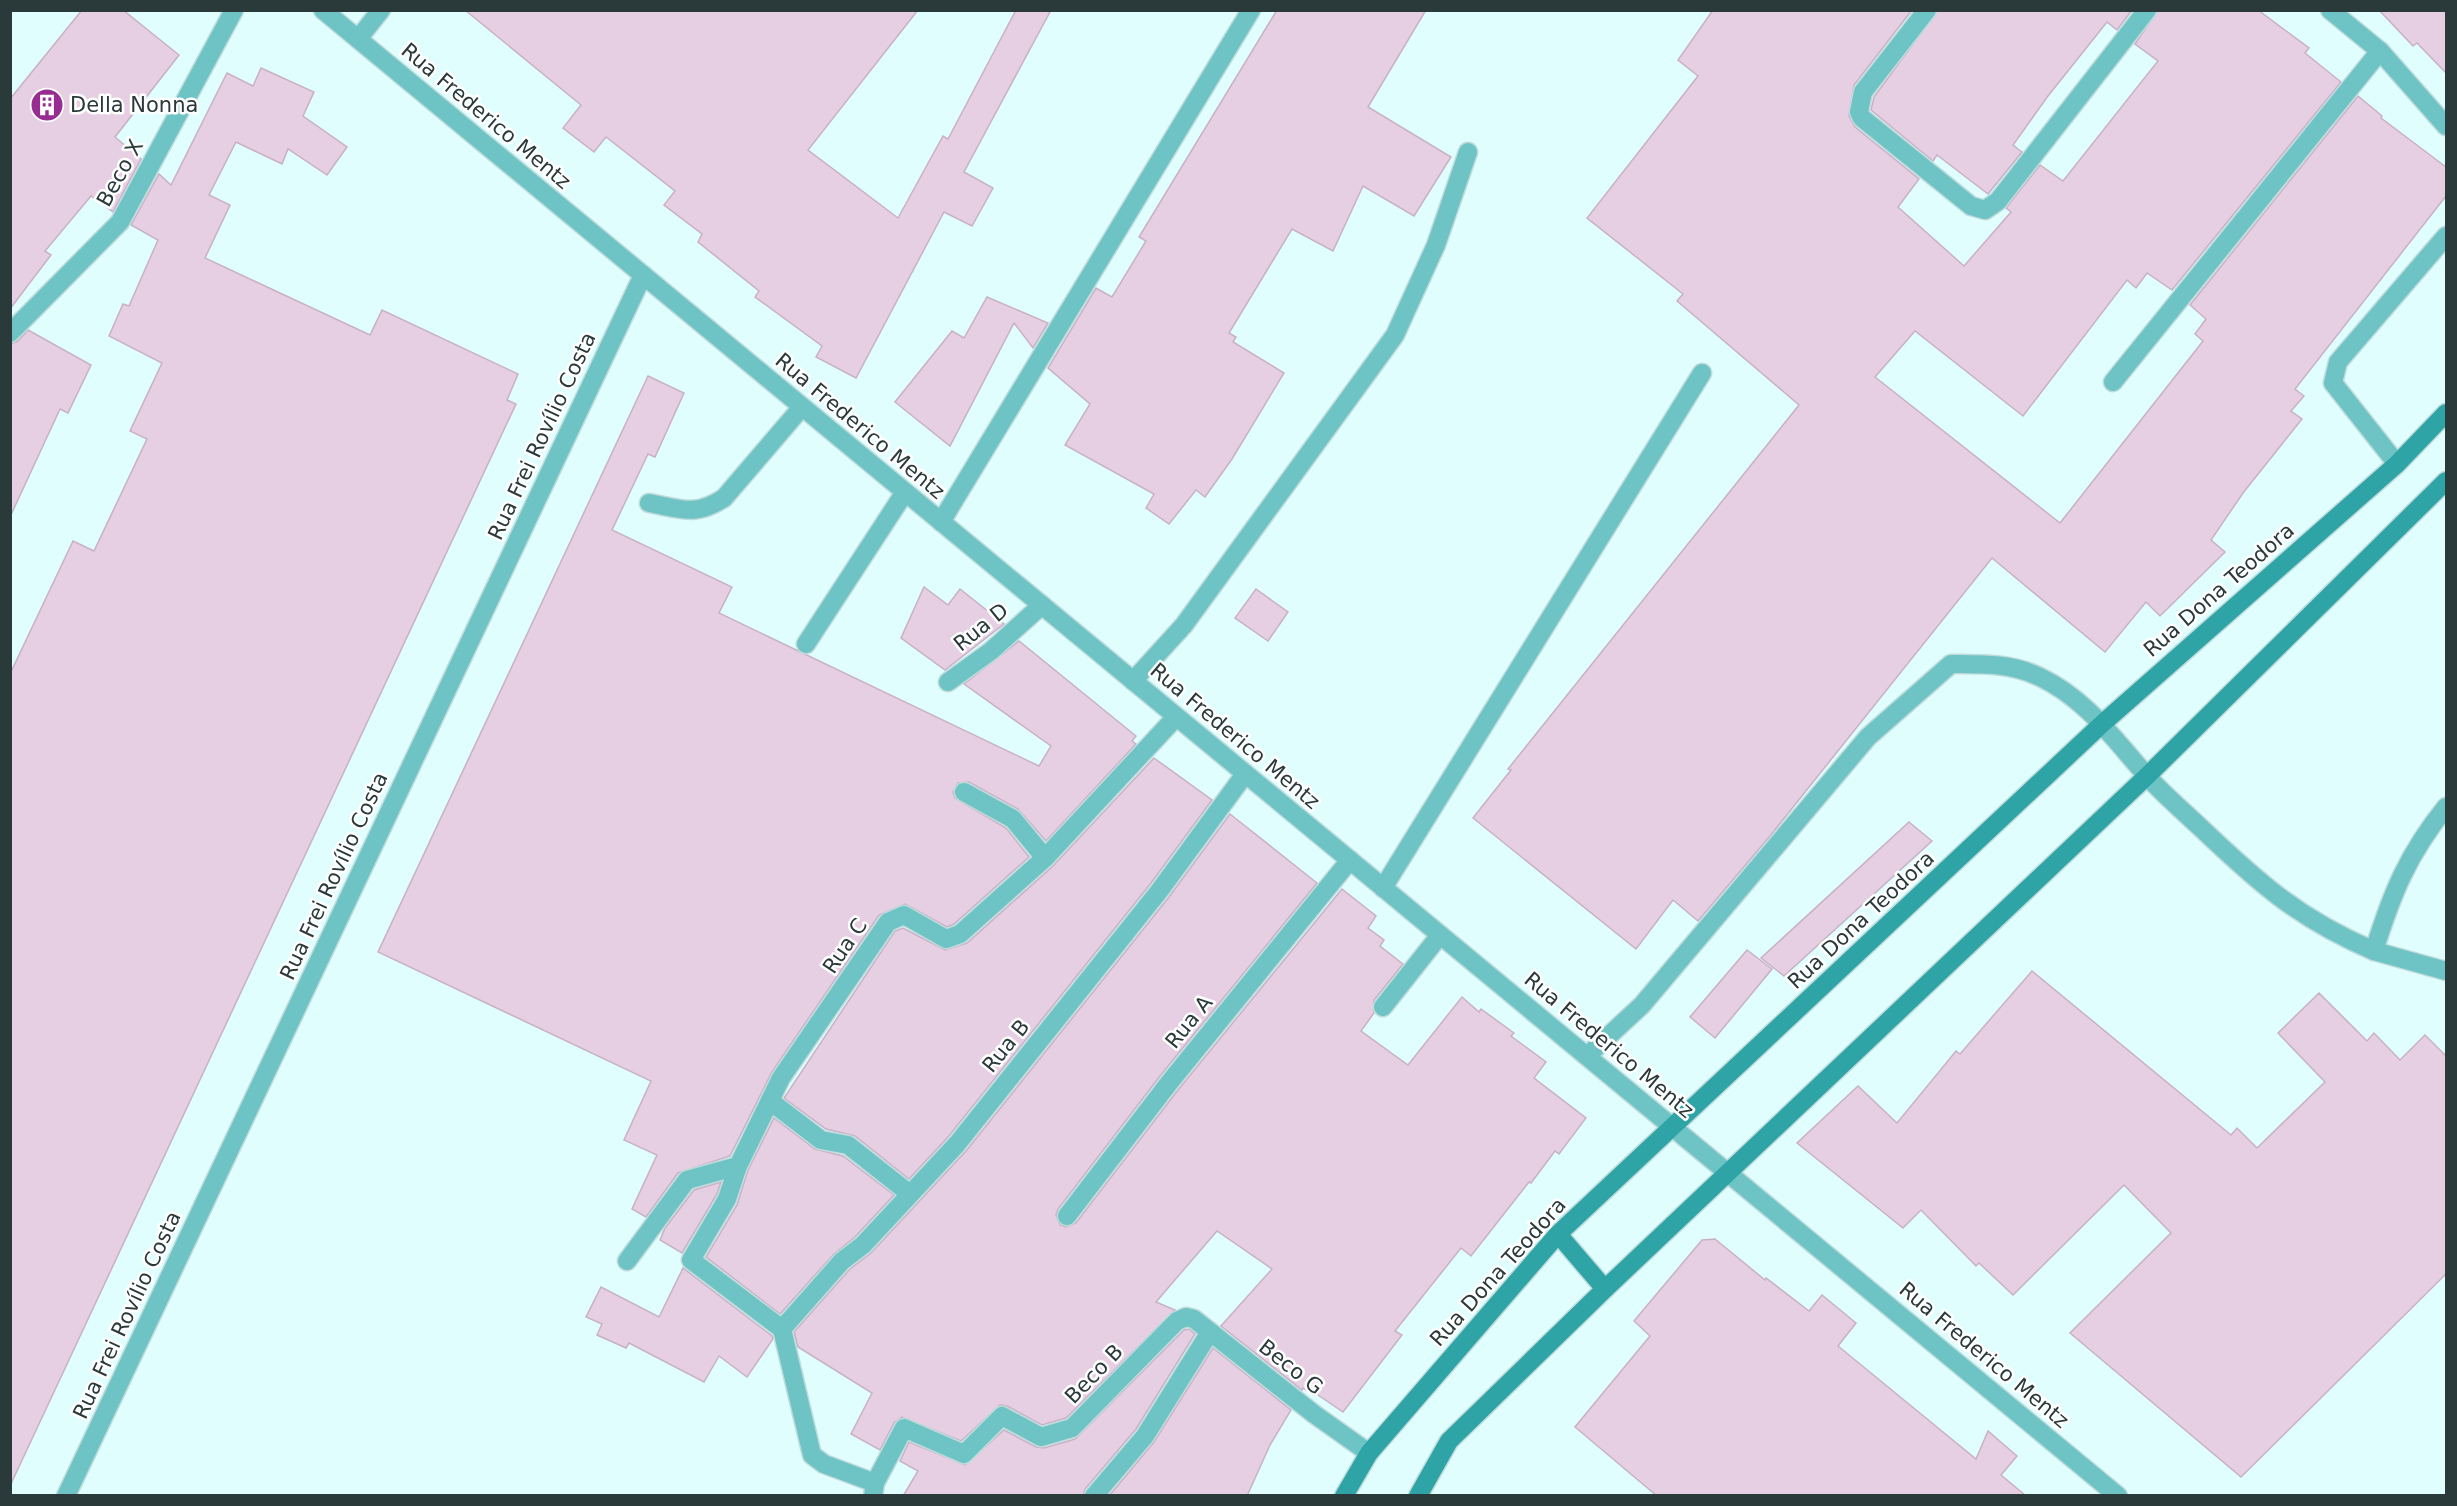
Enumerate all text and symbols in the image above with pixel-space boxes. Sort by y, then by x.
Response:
street label: Rua Frederico Mentz [396,38,576,194]
building icon: Della Nonna [29,87,65,123]
place label: Della Nonna [70,93,198,117]
street label: Beco X [92,135,148,211]
street label: Rua Frei Rovílio Costa [483,328,601,544]
street label: Rua Frederico Mentz [770,348,950,504]
street label: Rua Dona Teodora [2139,518,2299,662]
street label: Rua D [949,598,1013,656]
street label: Rua Frederico Mentz [1145,658,1325,814]
street label: Rua Frei Rovílio Costa [275,768,393,984]
street label: Rua Dona Teodora [1783,846,1939,994]
street label: Rua C [818,914,872,978]
street label: Rua Frederico Mentz [1519,967,1699,1123]
street label: Rua A [1161,990,1218,1053]
street label: Rua B [978,1015,1034,1077]
street label: Rua Dona Teodora [1425,1193,1571,1351]
street label: Rua Frei Rovílio Costa [68,1207,186,1423]
street label: Rua Frederico Mentz [1894,1277,2074,1433]
street label: Beco G [1254,1335,1328,1399]
street label: Beco B [1060,1339,1128,1409]

